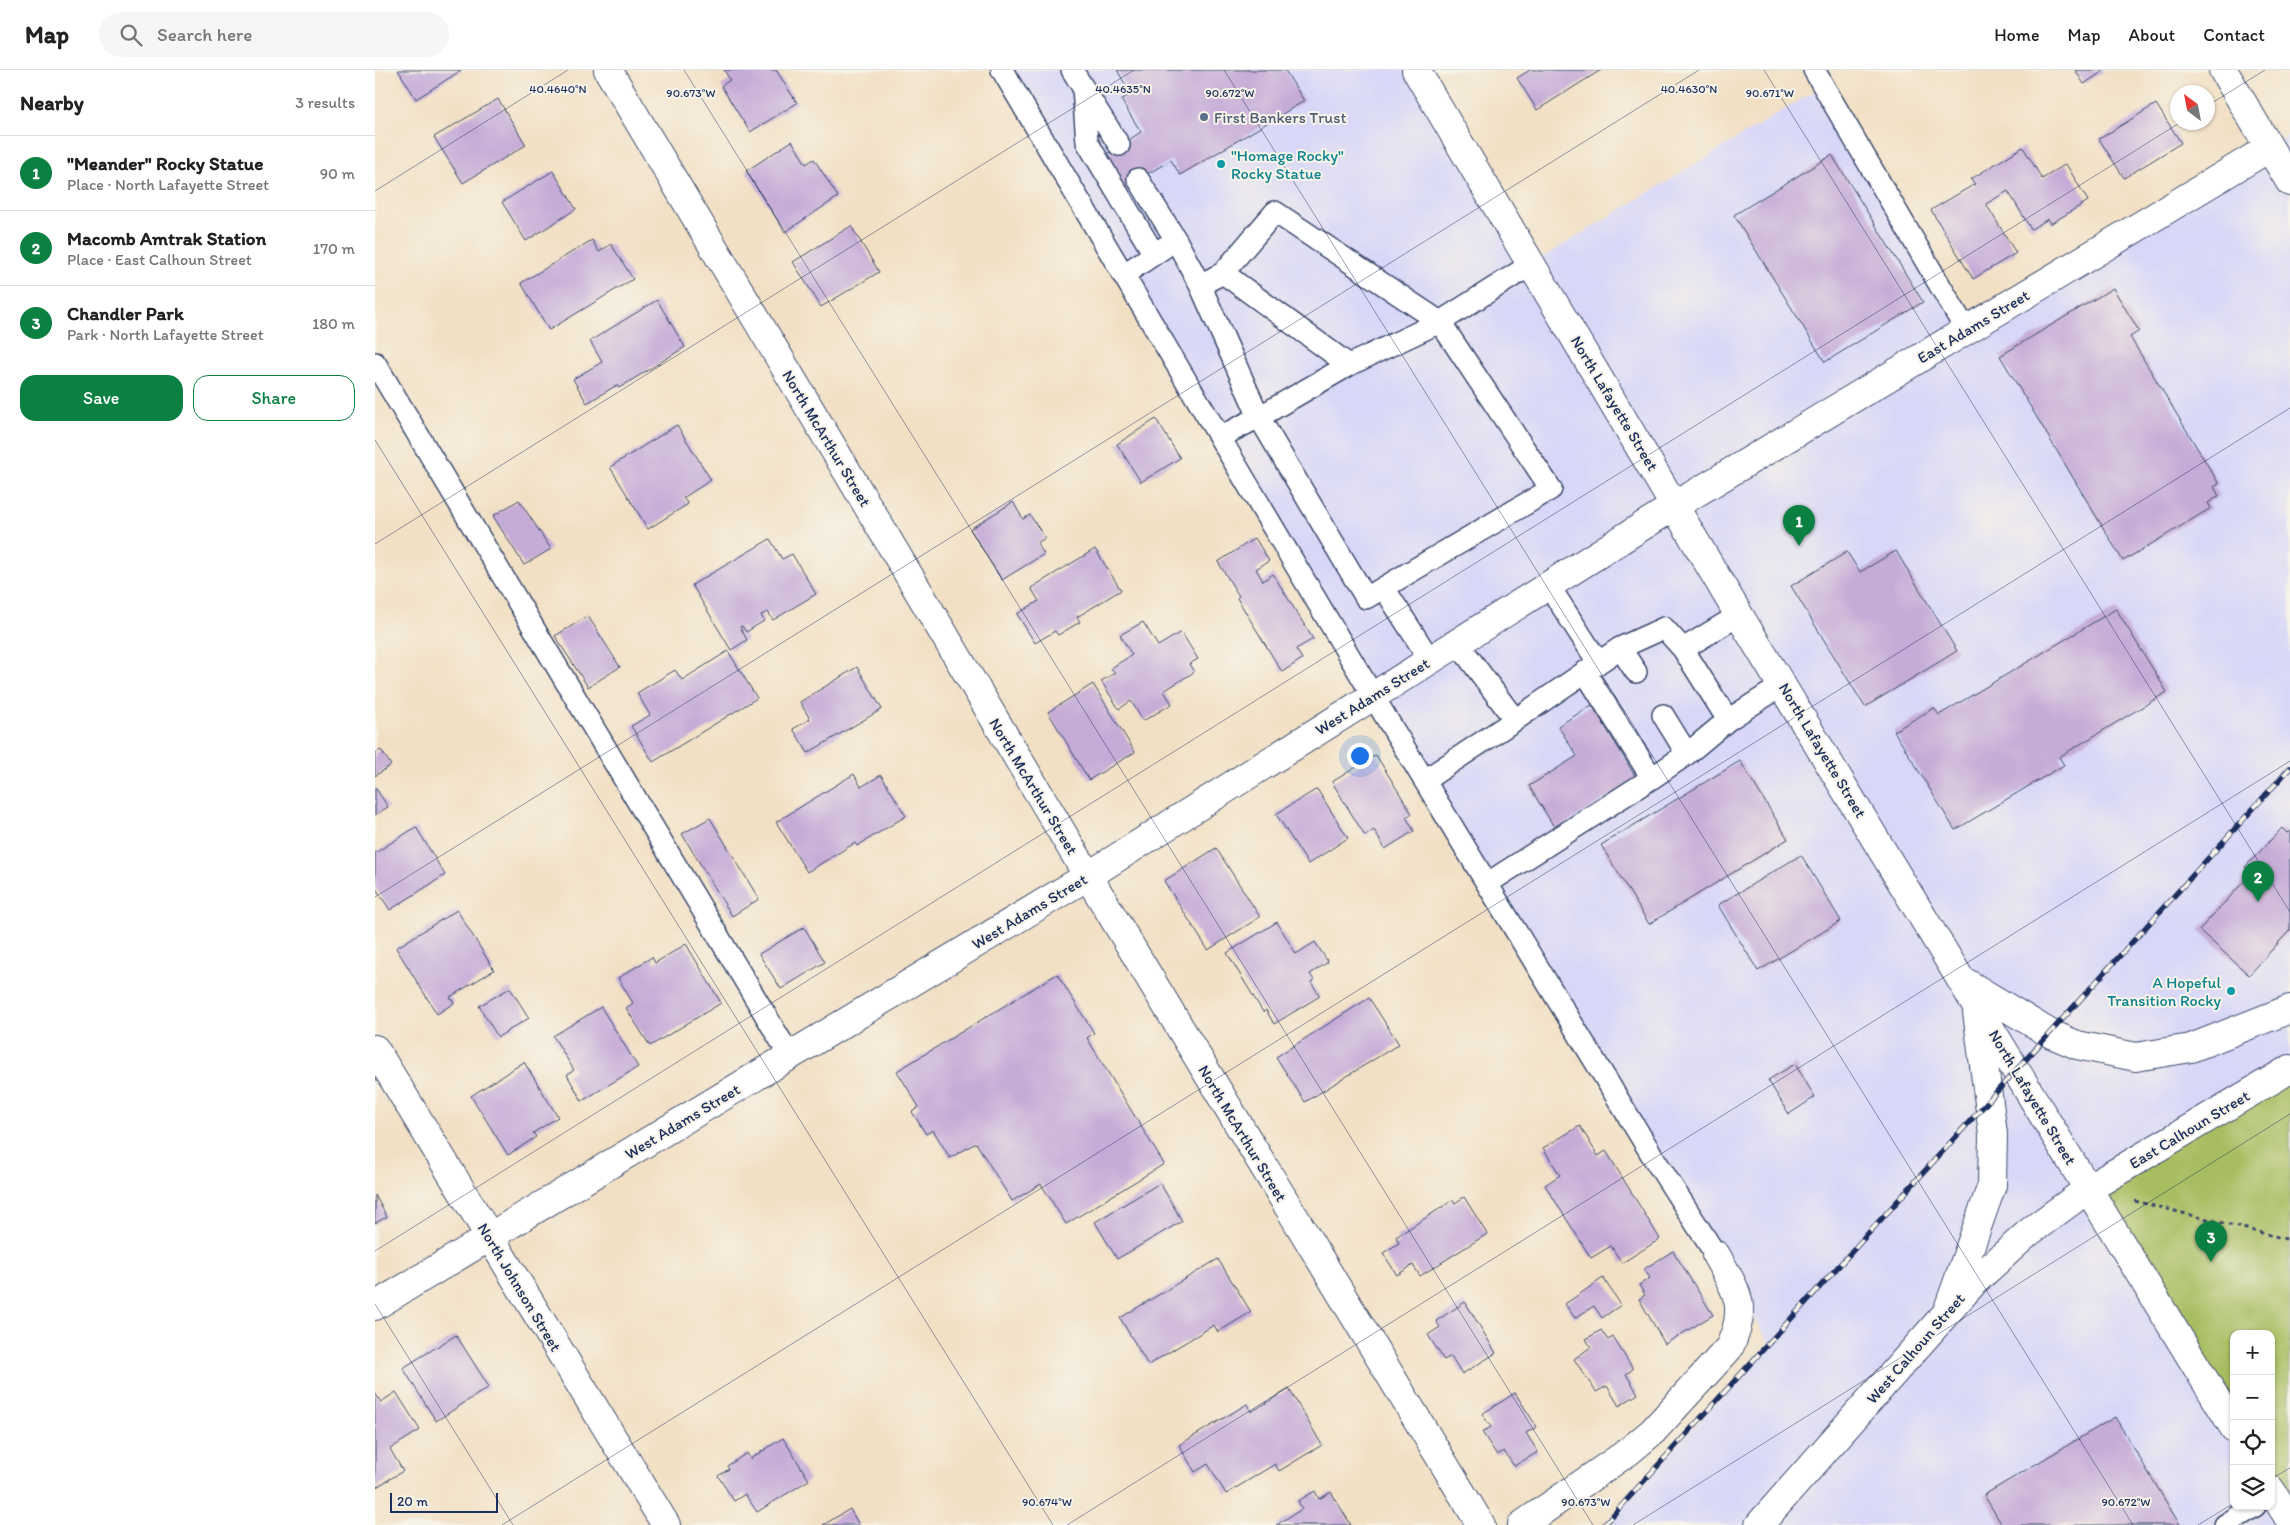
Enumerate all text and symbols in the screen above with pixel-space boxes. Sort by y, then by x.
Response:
search box [99,12,449,57]
text: Map [25,20,69,49]
icon: search [117,21,145,49]
text: Search here [157,23,252,46]
text: Home [1994,24,2040,46]
text: Map [2068,24,2101,46]
text: About [2129,24,2175,46]
text: Contact [2203,24,2265,46]
text: 40.4640°N [529,82,587,96]
text: 40.4635°N [1095,82,1151,96]
text: 40.4630°N [1661,82,1717,96]
north arrow [2170,85,2215,130]
text: 90.673°W [666,86,716,100]
text: 90.672°W [1205,86,1255,100]
text: 90.671°W [1746,86,1794,100]
text: Nearby [20,90,84,115]
text: 3 results [295,93,355,112]
place label: First Bankers Trust [1214,108,1346,127]
marker: First Bankers Trust [1198,111,1210,123]
place label: "Homage Rocky" Rocky Statue [1231,146,1344,183]
text: "Meander" Rocky Statue [67,152,263,175]
marker: "Homage Rocky" Rocky Statue [1215,158,1227,170]
text: 1 [32,164,40,183]
text: 90 m [320,164,355,183]
text: Place · North Lafayette Street [67,175,269,194]
text: Macomb Amtrak Station [67,227,266,250]
text: 2 [32,239,40,258]
text: 170 m [313,239,355,258]
text: Place · East Calhoun Street [67,250,252,269]
street label: East Adams Street [1914,285,2033,367]
text: Chandler Park [67,302,184,325]
text: 3 [32,314,40,333]
text: 180 m [312,314,355,333]
text: Park · North Lafayette Street [67,325,264,344]
street label: North Lafayette Street [1567,332,1662,474]
street label: North McArthur Street [778,367,875,510]
button: Save [20,375,183,421]
button: Share [193,375,355,421]
pin: 1 [1783,505,1815,546]
street label: West Adams Street [1312,654,1433,739]
street label: North Lafayette Street [1775,679,1870,821]
street label: North McArthur Street [985,715,1082,858]
your location [1347,743,1373,769]
pin: 2 [2242,861,2274,902]
street label: West Adams Street [968,870,1090,953]
place label: A Hopeful Transition Rocky [2107,973,2221,1010]
marker: A Hopeful Transition Rocky [2225,985,2237,997]
street label: North Lafayette Street [1985,1026,2080,1168]
street label: North McArthur Street [1194,1062,1291,1205]
street label: West Adams Street [621,1080,743,1163]
street label: East Calhoun Street [2126,1086,2253,1173]
street label: North Johnson Street [474,1220,565,1355]
pin: 3 [2195,1221,2227,1262]
street label: West Calhoun Street [1862,1289,1969,1408]
map controls [2230,1330,2275,1510]
button: + [2230,1330,2275,1375]
button: − [2230,1375,2275,1420]
button: locate [2230,1420,2275,1465]
button: layers [2230,1465,2275,1510]
scale bar [390,1490,497,1513]
text: 20 m [397,1493,428,1510]
text: 90.674°W [1022,1495,1072,1509]
text: 90.673°W [1561,1495,1611,1509]
text: 90.672°W [2101,1495,2151,1509]

